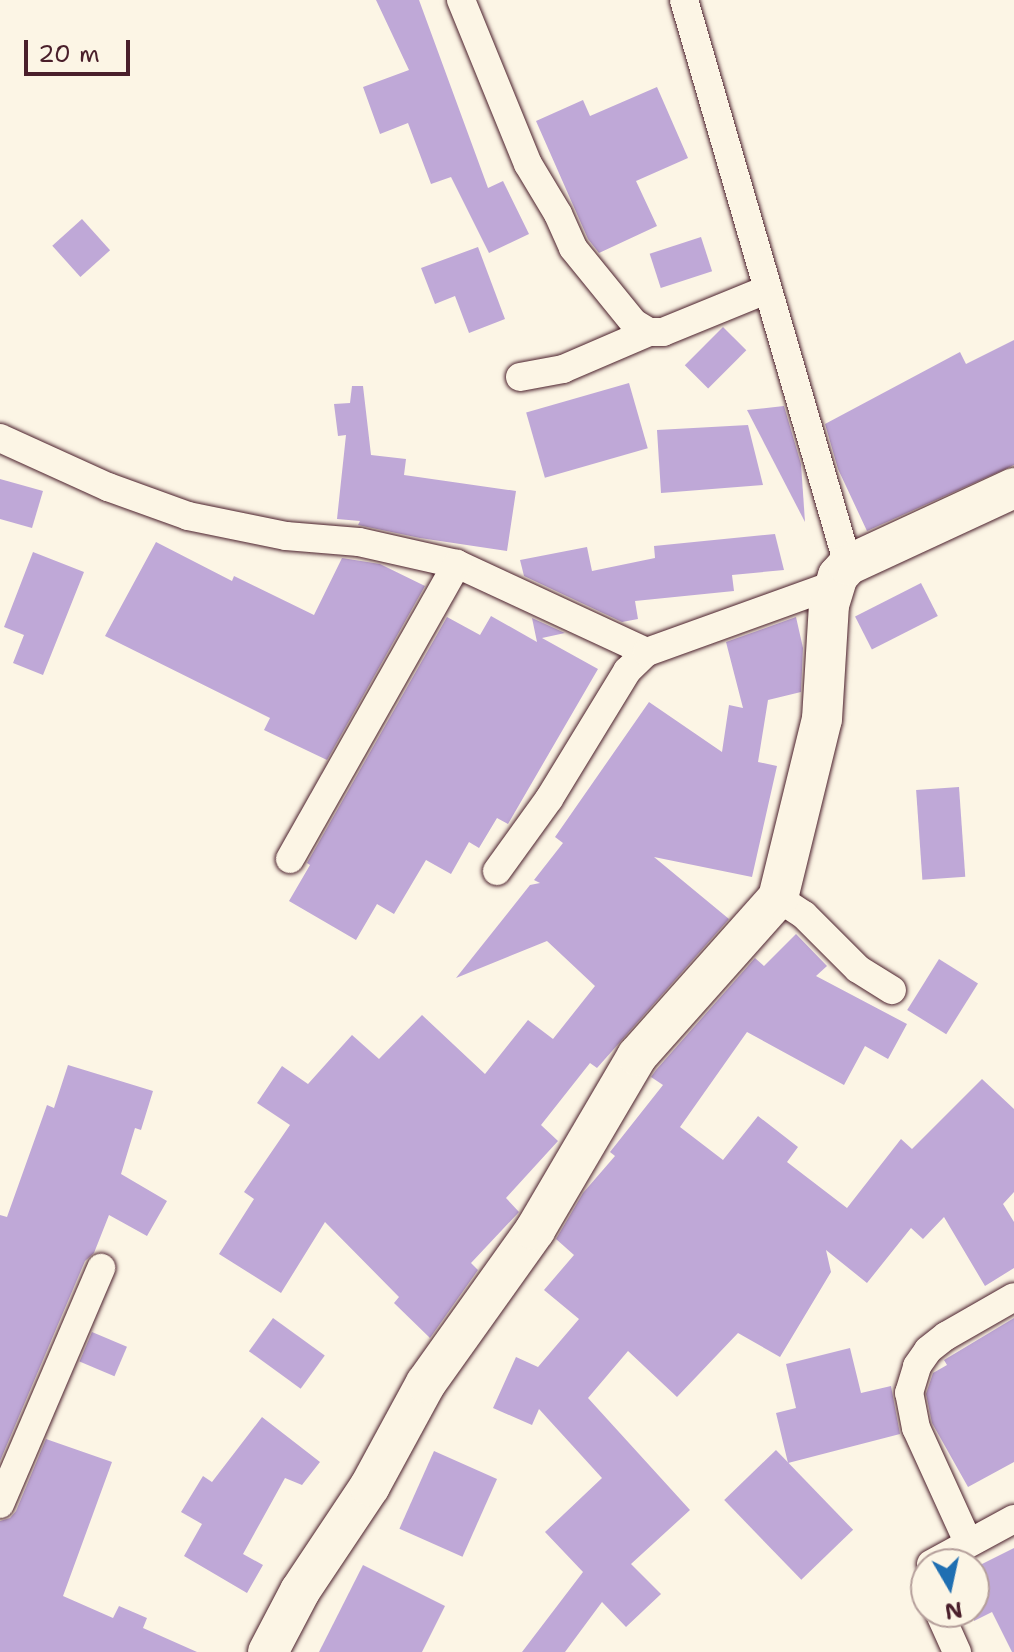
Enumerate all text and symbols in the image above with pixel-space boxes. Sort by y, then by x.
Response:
scale bar [28,24,134,74]
text: 20 m [38,38,100,70]
north arrow [910,1548,990,1628]
text: N [943,1595,964,1626]

